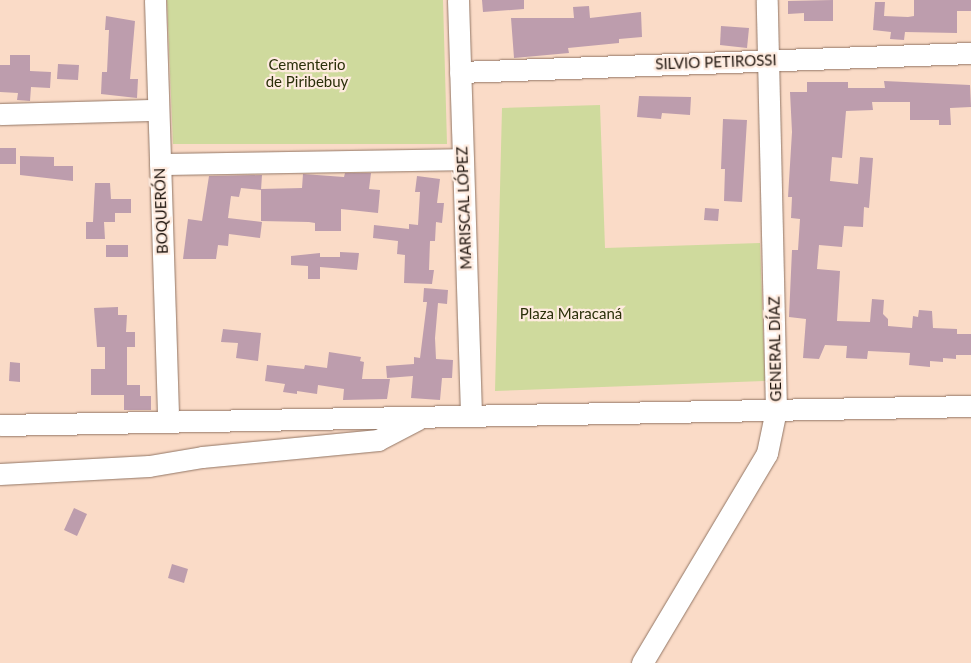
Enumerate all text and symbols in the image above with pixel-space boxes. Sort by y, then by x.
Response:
street label: SILVIO PETIROSSI [655,51,777,73]
park label: Cementerio de Piribebuy [266,55,348,90]
street label: MARISCAL LÓPEZ [453,146,475,270]
street label: BOQUERÓN [151,168,171,254]
street label: GENERAL DÍAZ [765,296,785,402]
park label: Plaza Maracaná [520,305,622,323]

